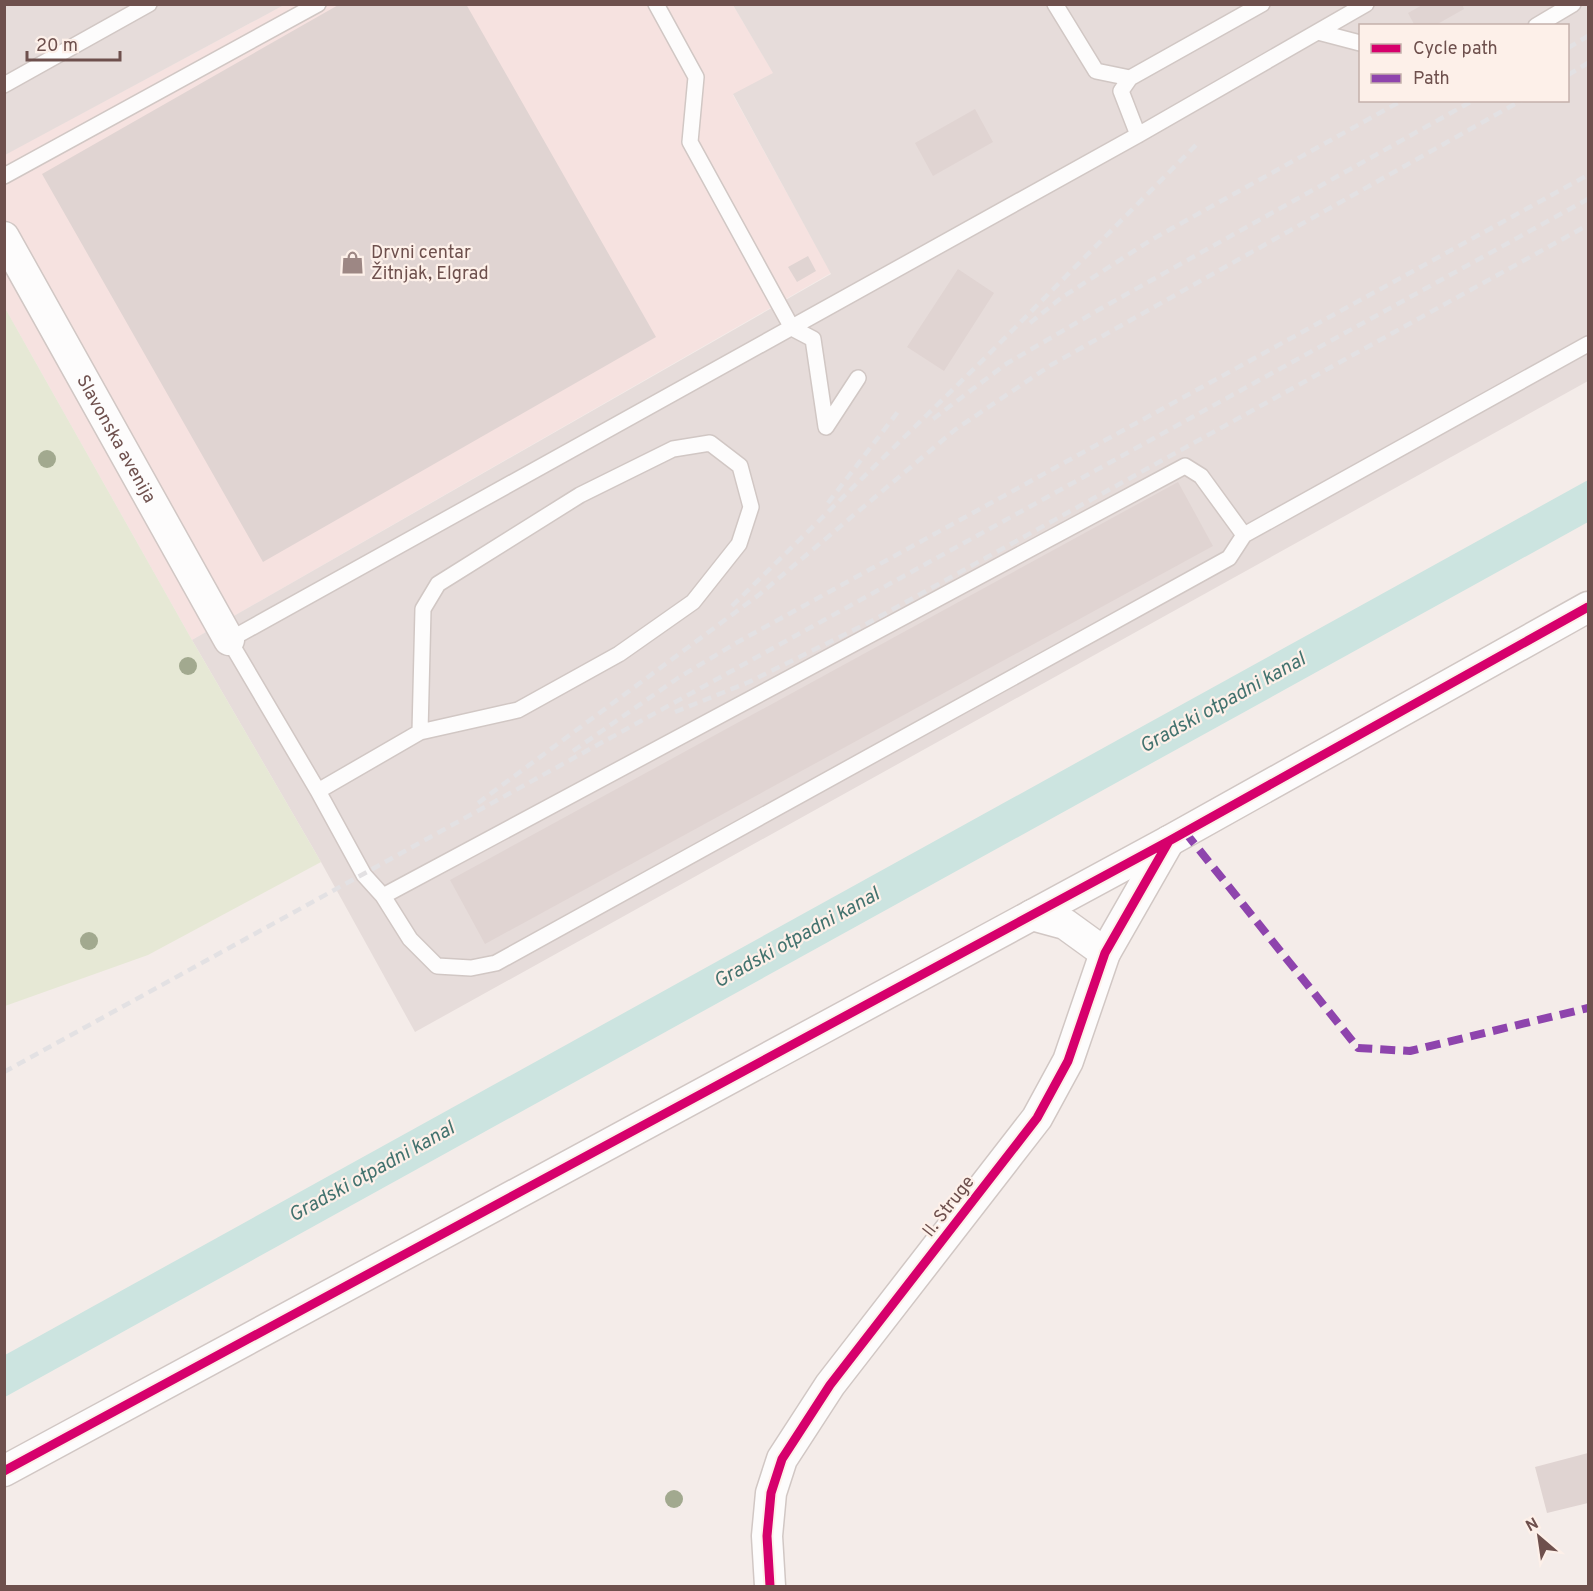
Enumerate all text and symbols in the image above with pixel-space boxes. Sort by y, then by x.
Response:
scale bar [27,24,120,62]
legend [1359,24,1569,102]
text: 20 m [36,35,78,58]
text: Cycle path [1413,38,1498,61]
text: Path [1413,68,1450,91]
place label: Drvni centar Žitnjak, Elgrad [371,242,489,286]
shop icon: Drvni centar Žitnjak, Elgrad [340,249,366,275]
street label: Slavonska avenija [70,371,160,508]
water label: Gradski otpadni kanal [1135,647,1311,760]
water label: Gradski otpadni kanal [709,882,885,995]
water label: Gradski otpadni kanal [284,1116,460,1229]
street label: II. Struge [918,1172,980,1242]
north arrow [1509,1507,1569,1567]
text: N [1523,1514,1543,1537]

